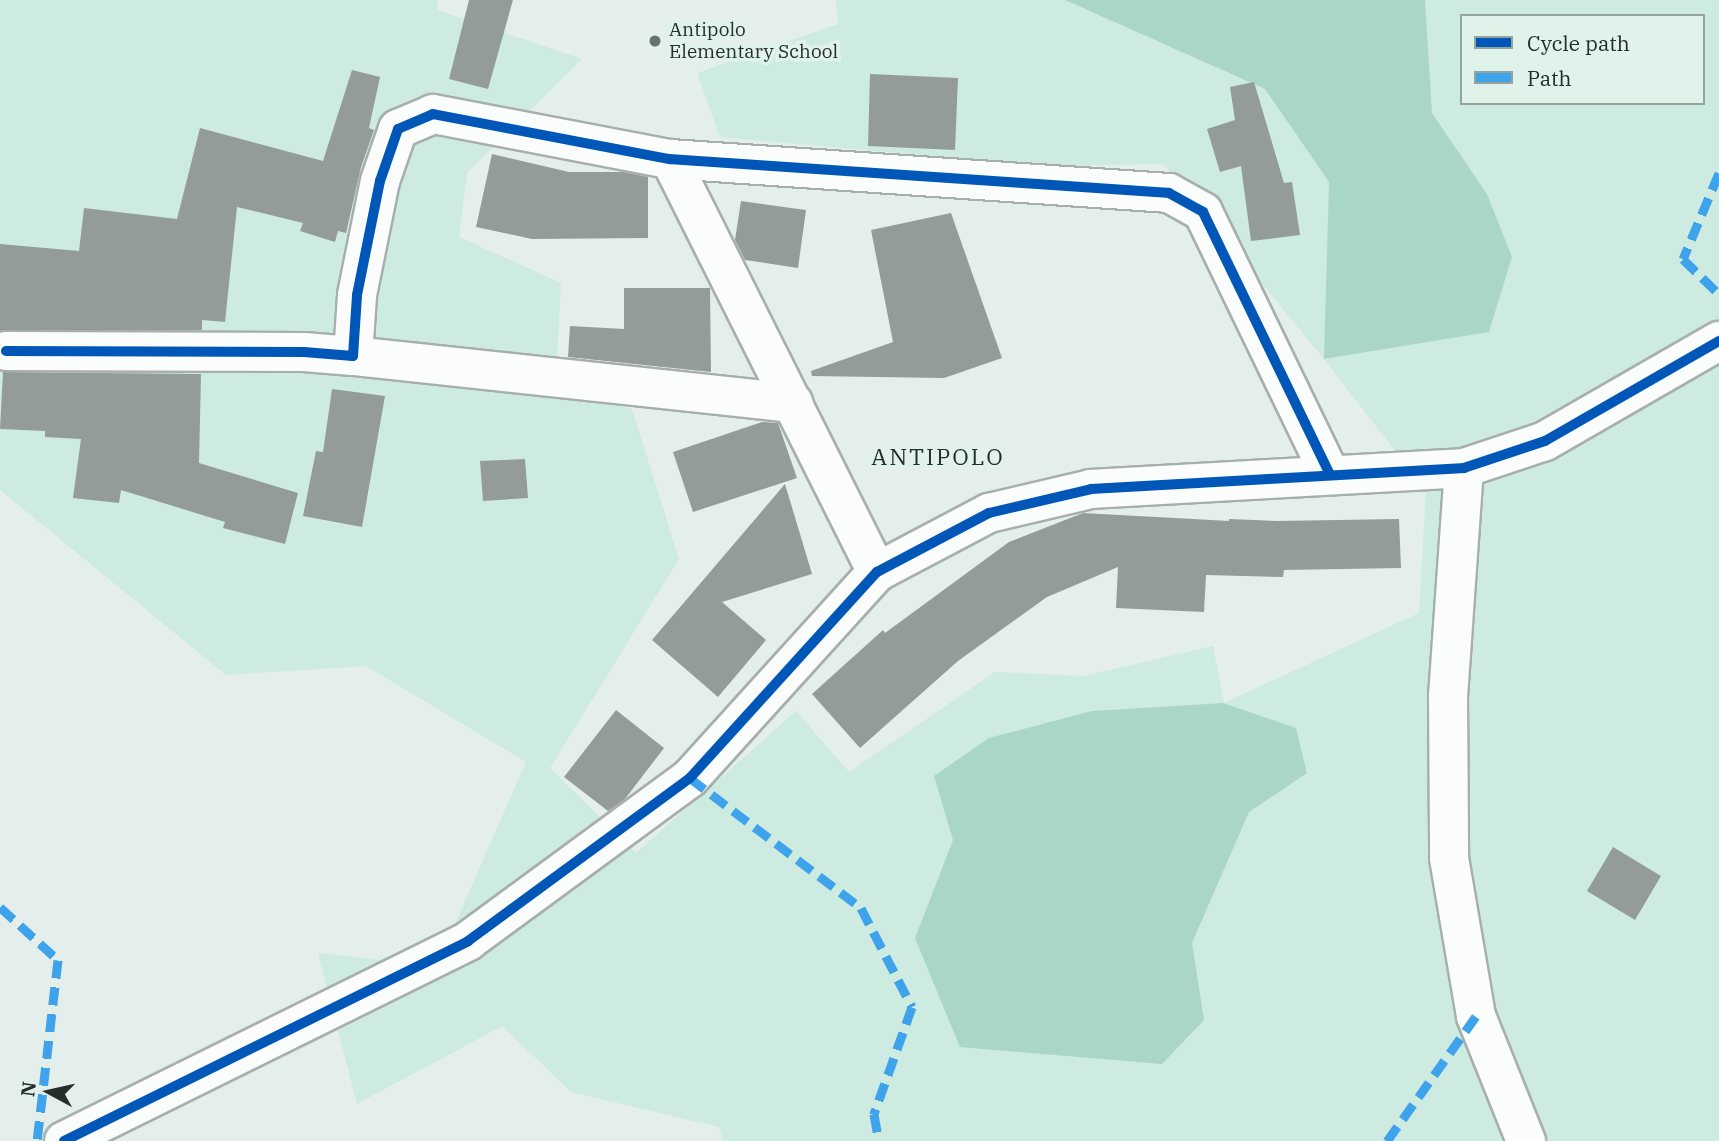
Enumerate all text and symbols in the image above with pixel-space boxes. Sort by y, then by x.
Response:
legend [1460,14,1705,105]
place label: Antipolo Elementary School [669,19,838,63]
text: Cycle path [1527,29,1630,57]
marker: Antipolo Elementary School [647,33,663,49]
text: Path [1527,64,1572,92]
district label: ANTIPOLO [872,442,1004,470]
north arrow [14,1057,84,1127]
text: N [15,1080,41,1098]

